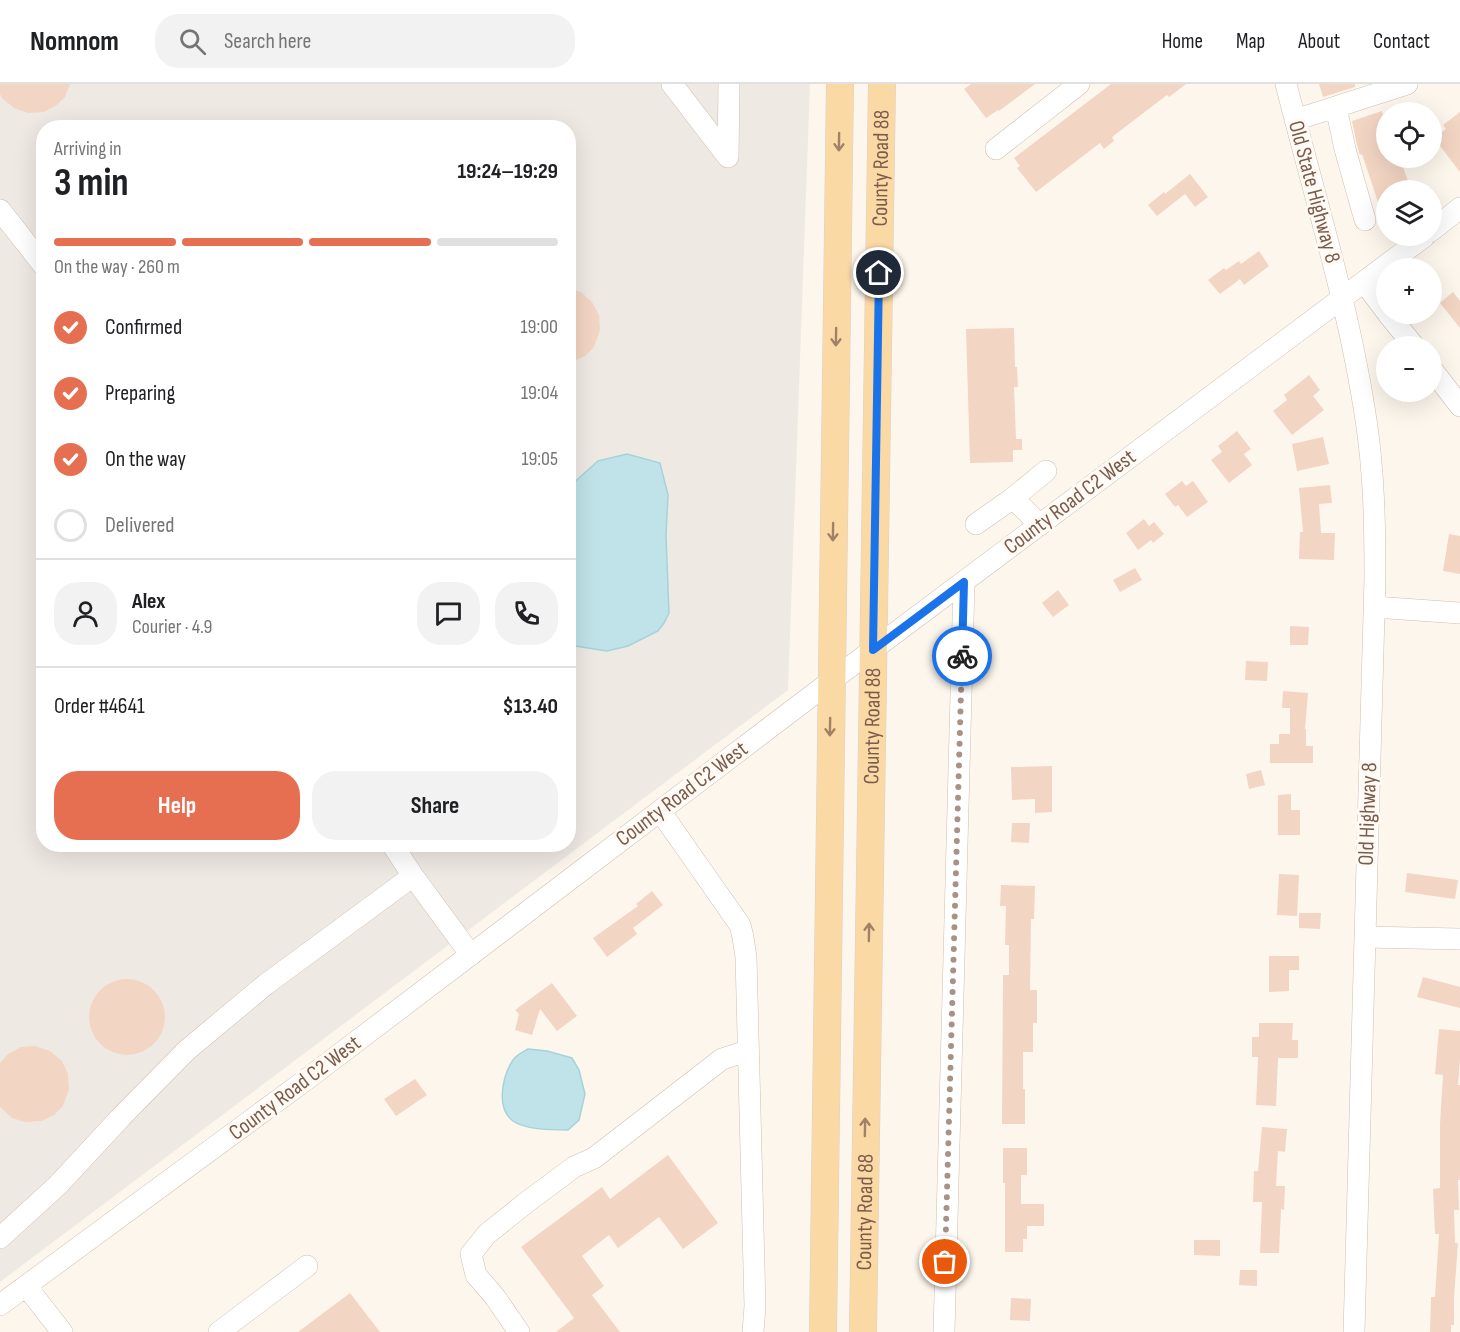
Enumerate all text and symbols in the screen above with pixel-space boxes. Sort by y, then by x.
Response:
search box [155,14,575,68]
text: Nomnom [30,25,119,58]
icon: search [176,25,209,58]
text: Search here [224,28,311,55]
text: Home [1162,29,1203,54]
text: Map [1236,29,1265,54]
text: About [1298,29,1340,54]
text: Contact [1373,29,1430,54]
map controls [1376,102,1442,402]
button: locate [1376,102,1442,168]
street label: County Road 88 [866,110,895,227]
street label: Old State Highway 8 [1282,118,1346,266]
one-way arrow [833,132,845,152]
text: Arriving in [54,137,122,161]
text: 19:24–19:29 [457,158,558,185]
text: 3 min [54,160,129,207]
button: layers [1376,180,1442,246]
pin [853,247,904,298]
text: On the way · 260 m [54,255,180,279]
icon: home [862,256,895,289]
button: + [1376,258,1442,324]
icon: check [54,311,87,344]
text: Confirmed [105,314,182,341]
text: 19:00 [521,315,558,339]
one-way arrow [830,327,842,347]
button: − [1376,336,1442,402]
icon: check [54,377,87,410]
text: Preparing [105,380,175,407]
text: 19:04 [521,381,558,405]
icon: check [54,443,87,476]
street label: County Road C2 West [999,443,1141,560]
text: On the way [105,446,186,473]
text: 19:05 [521,447,558,471]
text: Delivered [105,512,174,539]
one-way arrow [827,522,839,542]
button: person [54,582,117,645]
button: chat [417,582,480,645]
button: phone [495,582,558,645]
text: Alex [132,588,165,615]
text: Courier · 4.9 [132,615,212,639]
courier [932,626,992,686]
icon: bike [946,640,979,673]
street label: County Road 88 [858,668,887,785]
text: Order #4641 [54,693,145,720]
text: $13.40 [502,693,558,720]
one-way arrow [824,717,836,737]
street label: County Road C2 West [611,735,753,852]
street label: Old Highway 8 [1353,762,1383,866]
button: Help [54,771,300,840]
button: Share [312,771,558,840]
one-way arrow [863,922,874,942]
street label: County Road C2 West [224,1029,366,1146]
one-way arrow [860,1117,871,1137]
street label: County Road 88 [850,1153,879,1271]
pin [919,1236,970,1287]
icon: bag [928,1245,961,1278]

